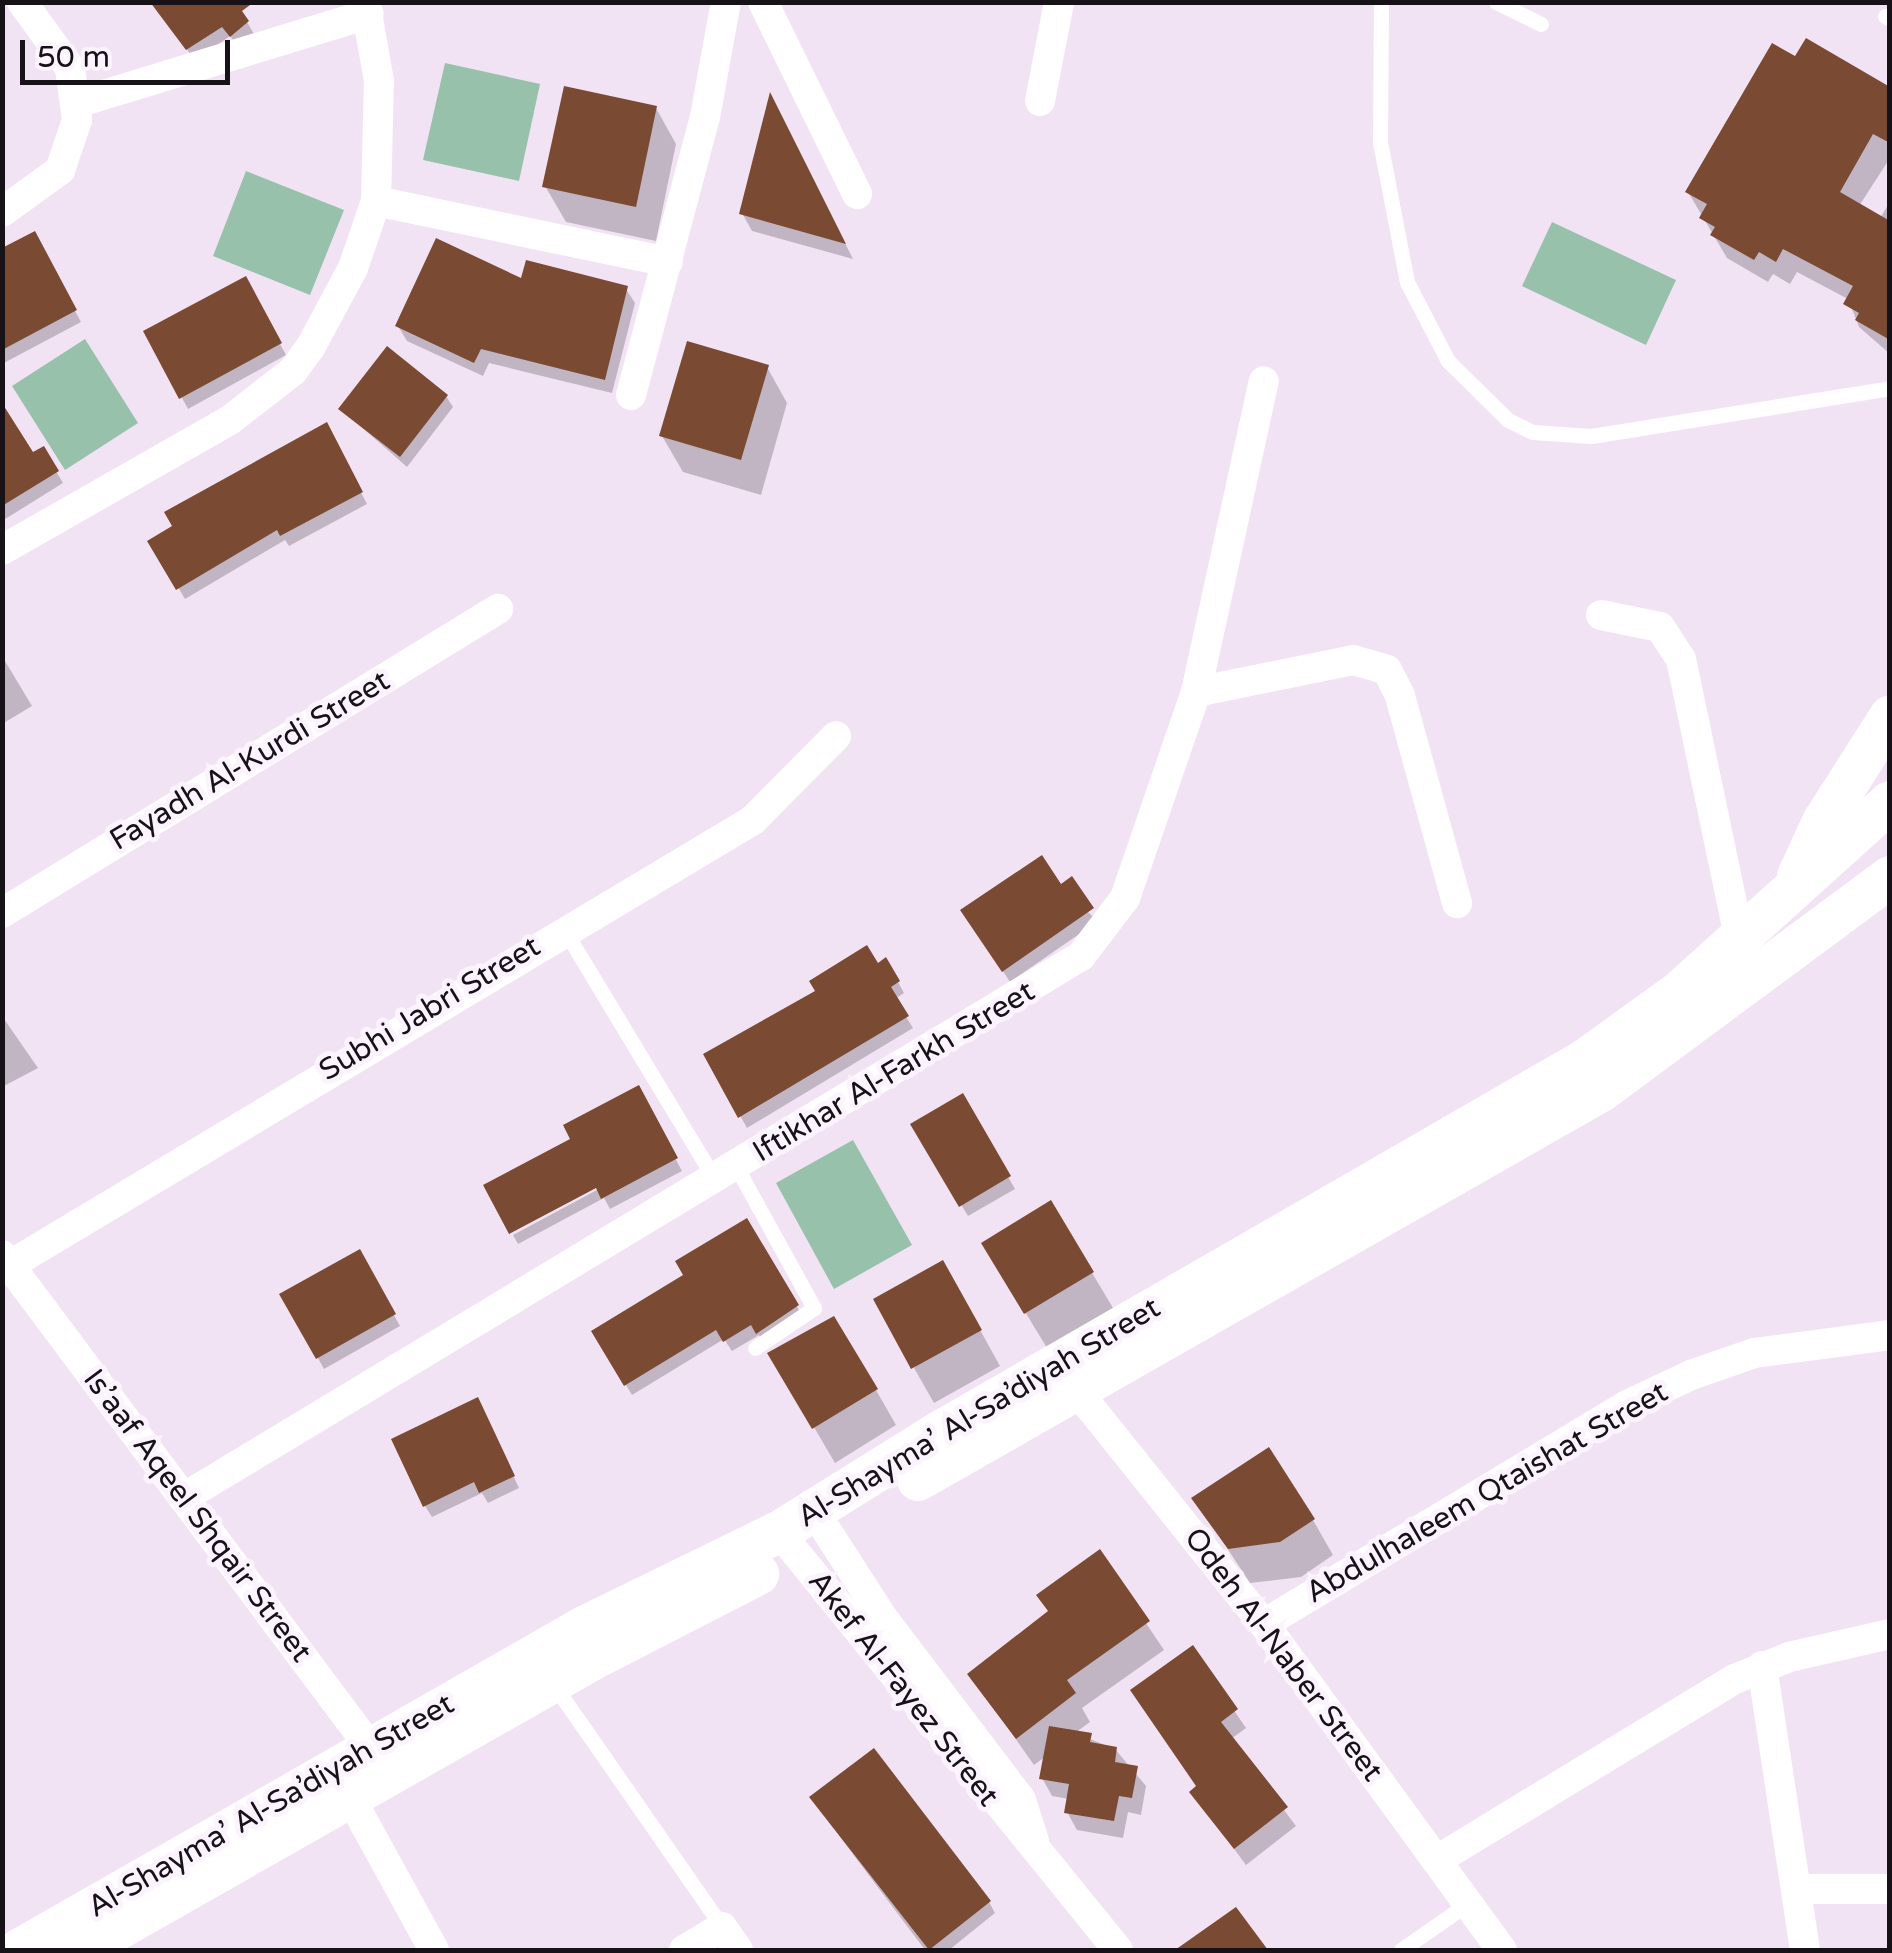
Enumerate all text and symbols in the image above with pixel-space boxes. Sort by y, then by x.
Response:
scale bar [25,20,235,82]
text: 50 m [37,39,110,76]
street label: Fayadh Al-Kurdi Street [104,663,396,859]
street label: Subhi Jabri Street [313,929,547,1089]
street label: Iftikhar Al-Farkh Street [747,974,1041,1170]
street label: Al-Shayma’ Al-Sa’diyah Street [791,1290,1167,1536]
street label: Is’aaf Aqeel Shqair Street [75,1363,319,1669]
street label: Abdulhaleem Qtaishat Street [1300,1374,1674,1612]
street label: Odeh Al-Naber Street [1176,1521,1390,1789]
street label: Akef Al-Fayez Street [800,1564,1006,1814]
street label: Al-Shayma’ Al-Sa’diyah Street [82,1686,460,1926]

